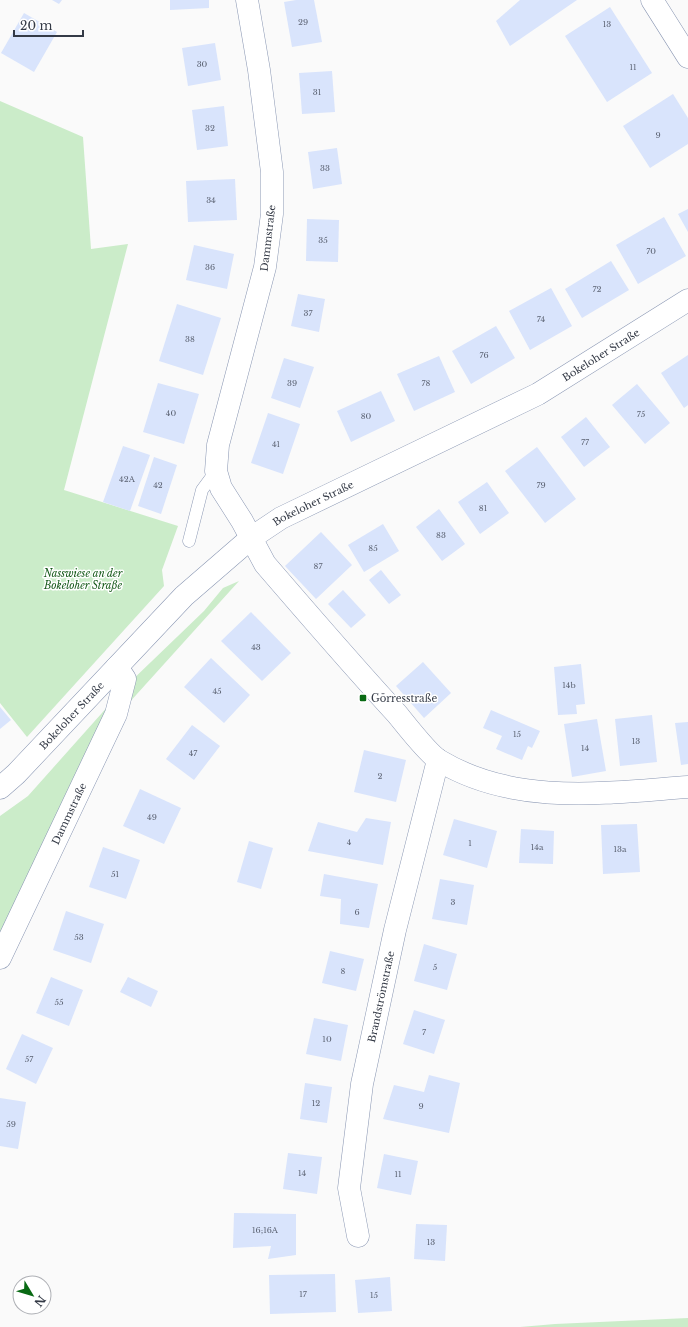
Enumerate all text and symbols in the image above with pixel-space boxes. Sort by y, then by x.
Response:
scale bar [14,12,83,38]
house number: 29 [298,17,308,27]
text: 20 m [20,18,52,33]
house number: 13 [603,19,611,29]
house number: 30 [197,59,208,69]
house number: 11 [629,62,637,72]
house number: 31 [313,87,322,97]
house number: 32 [205,123,215,133]
house number: 9 [655,130,661,140]
house number: 33 [320,163,330,173]
house number: 34 [206,195,216,205]
street label: Dammstraße [257,204,279,272]
house number: 35 [318,235,328,245]
house number: 70 [646,246,656,256]
house number: 36 [205,262,215,272]
house number: 72 [593,284,602,294]
house number: 37 [304,308,313,318]
house number: 74 [537,314,546,324]
street label: Bokeloher Straße [560,326,642,384]
house number: 38 [185,334,195,344]
house number: 76 [479,350,489,360]
house number: 39 [287,378,297,388]
house number: 78 [422,378,431,388]
house number: 40 [166,408,176,418]
house number: 75 [637,409,646,419]
house number: 80 [361,411,372,421]
house number: 77 [581,437,590,447]
house number: 41 [272,439,281,449]
house number: 42A [119,474,136,484]
street label: Bokeloher Straße [270,477,356,528]
house number: 42 [153,480,163,490]
house number: 79 [536,480,546,490]
house number: 81 [479,503,488,513]
house number: 83 [436,530,446,540]
house number: 85 [368,543,378,553]
house number: 87 [314,561,323,571]
park label: Nasswiese an der Bokeloher Straße [43,567,123,592]
house number: 43 [251,642,261,652]
street label: Bokeloher Straße [36,678,107,752]
house number: 14b [562,680,576,690]
house number: 45 [212,686,222,696]
place label: Görresstraße [371,692,437,705]
marker: Görresstraße [358,693,368,703]
house number: 15 [513,729,522,739]
house number: 13 [632,736,640,746]
house number: 14 [581,743,589,753]
house number: 47 [189,748,198,758]
house number: 2 [378,771,383,781]
street label: Dammstraße [48,780,89,847]
house number: 49 [147,812,157,822]
house number: 4 [347,837,352,847]
house number: 1 [468,838,472,848]
house number: 14a [531,842,544,852]
house number: 13a [614,844,627,854]
house number: 51 [111,869,119,879]
house number: 3 [451,897,456,907]
house number: 6 [354,907,360,917]
house number: 53 [74,932,84,942]
street label: Brandströmstraße [365,949,397,1044]
house number: 5 [433,962,438,972]
house number: 8 [341,966,346,976]
house number: 55 [54,997,64,1007]
house number: 7 [422,1027,427,1037]
house number: 10 [322,1034,332,1044]
house number: 57 [25,1054,34,1064]
house number: 12 [312,1098,320,1108]
house number: 9 [418,1101,424,1111]
house number: 59 [6,1119,16,1129]
house number: 14 [298,1168,306,1178]
house number: 11 [394,1169,402,1179]
house number: 16;16A [252,1225,279,1235]
house number: 13 [427,1237,435,1247]
north arrow [12,1275,52,1315]
house number: 17 [299,1289,308,1299]
house number: 15 [370,1290,379,1300]
text: N [31,1293,49,1310]

